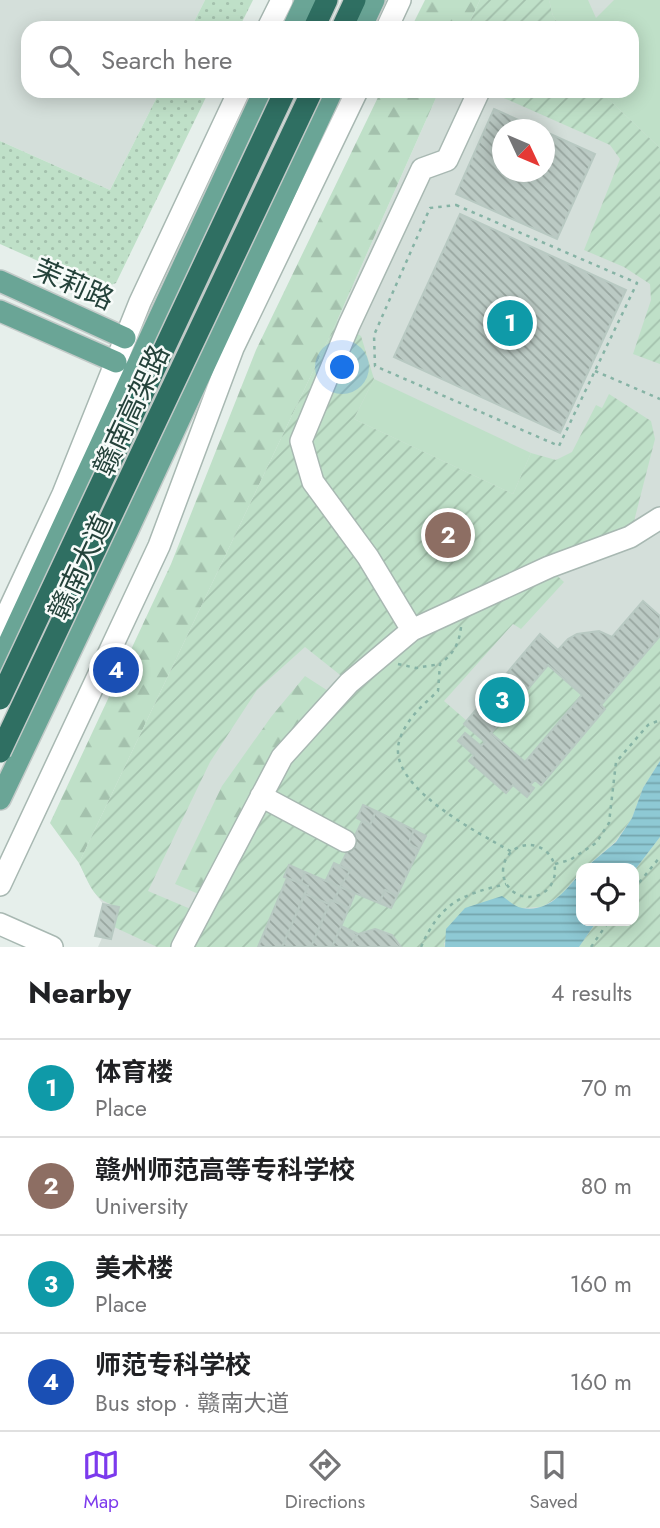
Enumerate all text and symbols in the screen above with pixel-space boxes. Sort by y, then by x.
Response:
search box [21,21,639,98]
icon: search [45,41,83,79]
text: Search here [101,41,233,79]
north arrow [492,119,555,182]
street label: 茉莉路 [27,249,121,320]
pin: 1 [487,297,533,349]
street label: 赣南高架路 [83,338,180,482]
your location [325,350,359,384]
street label: 赣南大道 [38,508,123,627]
pin: 2 [425,509,471,561]
pin: 4 [93,644,139,696]
pin: 3 [479,674,525,726]
map controls [576,863,639,926]
button: locate [576,863,639,926]
text: Nearby [28,971,131,1014]
text: 4 results [551,976,632,1010]
text: 体育楼 [95,1053,173,1091]
text: 1 [45,1071,57,1105]
text: 70 m [581,1071,632,1105]
text: Place [95,1091,147,1125]
text: 赣州师范高等专科学校 [95,1151,355,1189]
text: 2 [43,1169,59,1203]
text: 80 m [581,1169,632,1203]
text: University [95,1189,188,1223]
text: 美术楼 [95,1249,173,1287]
text: 3 [44,1267,58,1301]
text: 160 m [570,1267,632,1301]
text: Place [95,1287,147,1321]
text: 师范专科学校 [95,1346,251,1384]
text: 4 [43,1365,59,1399]
text: 160 m [570,1365,632,1399]
text: Bus stop · 赣南大道 [95,1386,289,1420]
tab: Map [82,1446,120,1515]
tab: Directions [285,1446,365,1515]
tab: Saved [530,1446,578,1515]

